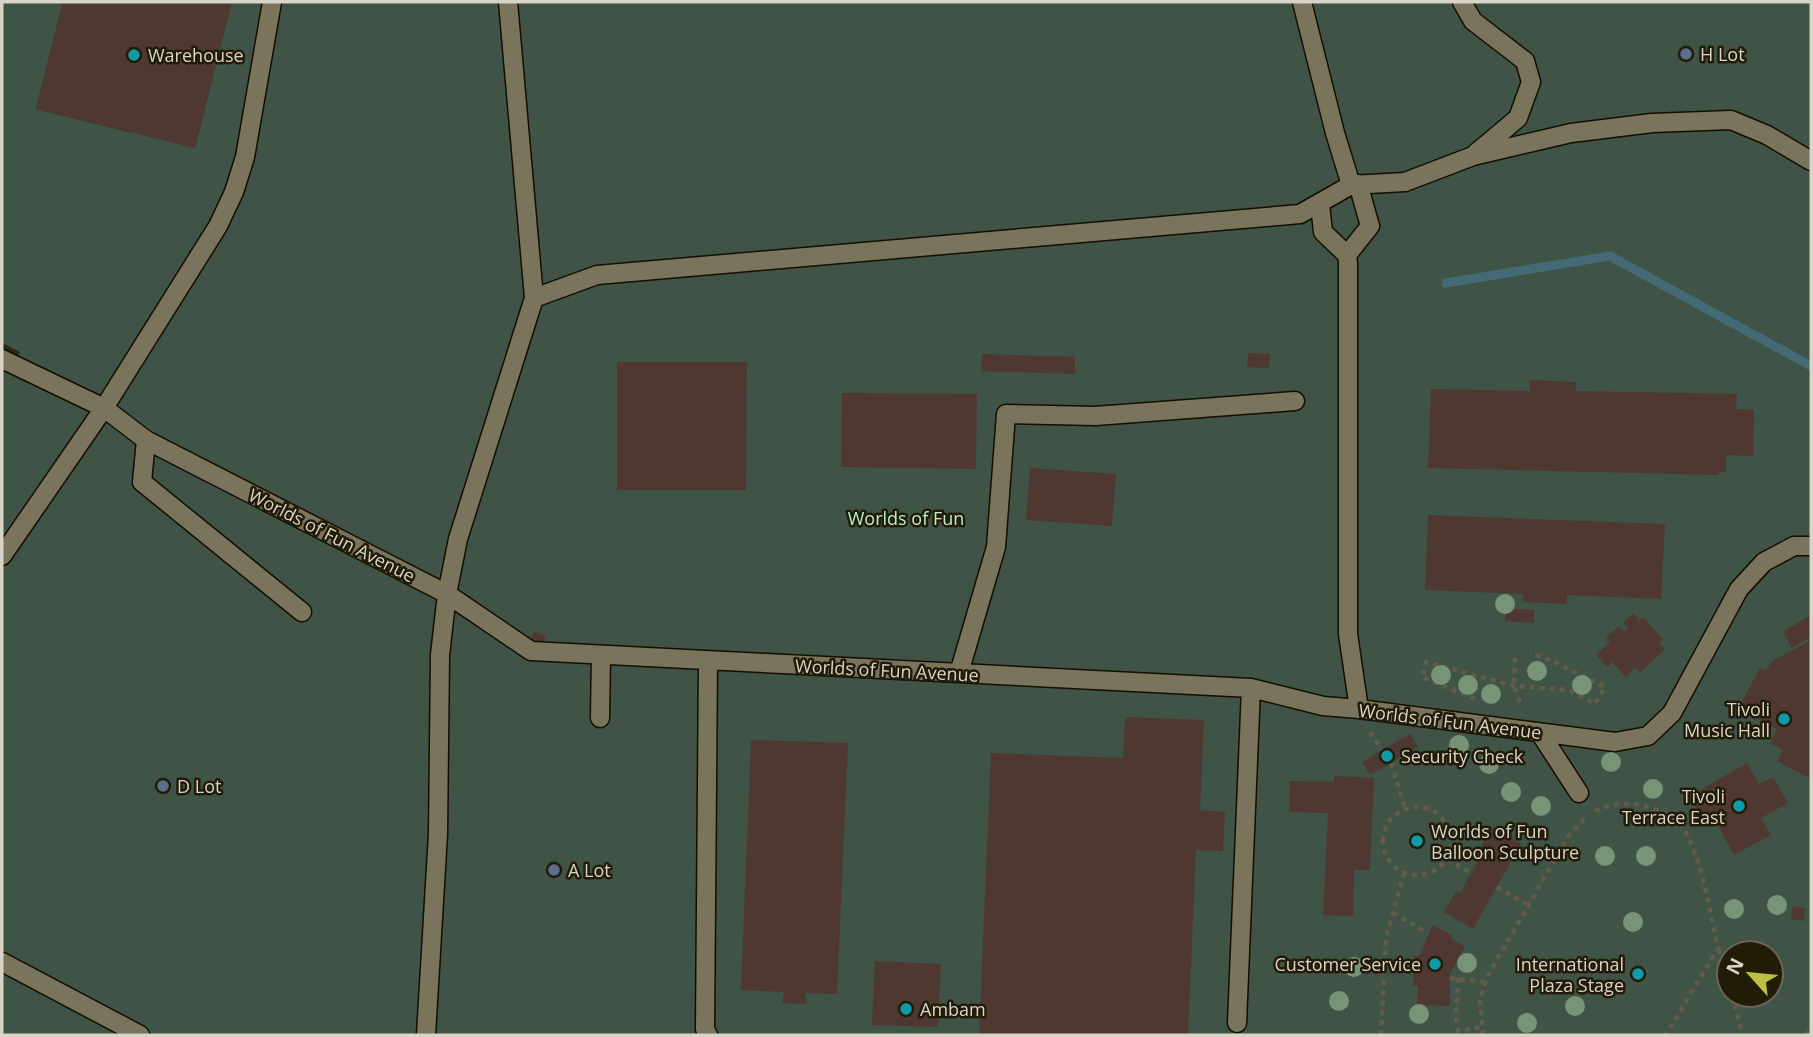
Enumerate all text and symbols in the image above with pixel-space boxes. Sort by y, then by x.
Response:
place label: H Lot [1700,42,1745,66]
place label: Warehouse [148,43,244,67]
marker: H Lot [1678,46,1694,62]
marker: Warehouse [126,47,142,63]
street label: Worlds of Fun Avenue [245,483,419,587]
park label: Worlds of Fun [848,506,964,530]
street label: Worlds of Fun Avenue [795,653,979,687]
place label: Tivoli Music Hall [1684,697,1770,742]
street label: Worlds of Fun Avenue [1357,698,1543,744]
marker: Tivoli Music Hall [1776,711,1792,727]
place label: Security Check [1401,744,1524,768]
marker: Security Check [1379,748,1395,764]
place label: D Lot [177,774,221,798]
marker: D Lot [155,778,171,794]
place label: Tivoli Terrace East [1622,784,1725,829]
marker: Tivoli Terrace East [1731,798,1747,814]
place label: Worlds of Fun Balloon Sculpture [1431,819,1579,864]
marker: Worlds of Fun Balloon Sculpture [1409,833,1425,849]
place label: A Lot [568,858,611,882]
marker: A Lot [546,862,562,878]
north arrow [1715,939,1785,1009]
place label: Customer Service [1274,952,1421,976]
place label: International Plaza Stage [1516,952,1624,997]
text: N [1720,953,1750,979]
marker: Customer Service [1427,956,1443,972]
marker: International Plaza Stage [1630,966,1646,982]
place label: Ambam [920,997,986,1021]
marker: Ambam [898,1001,914,1017]

